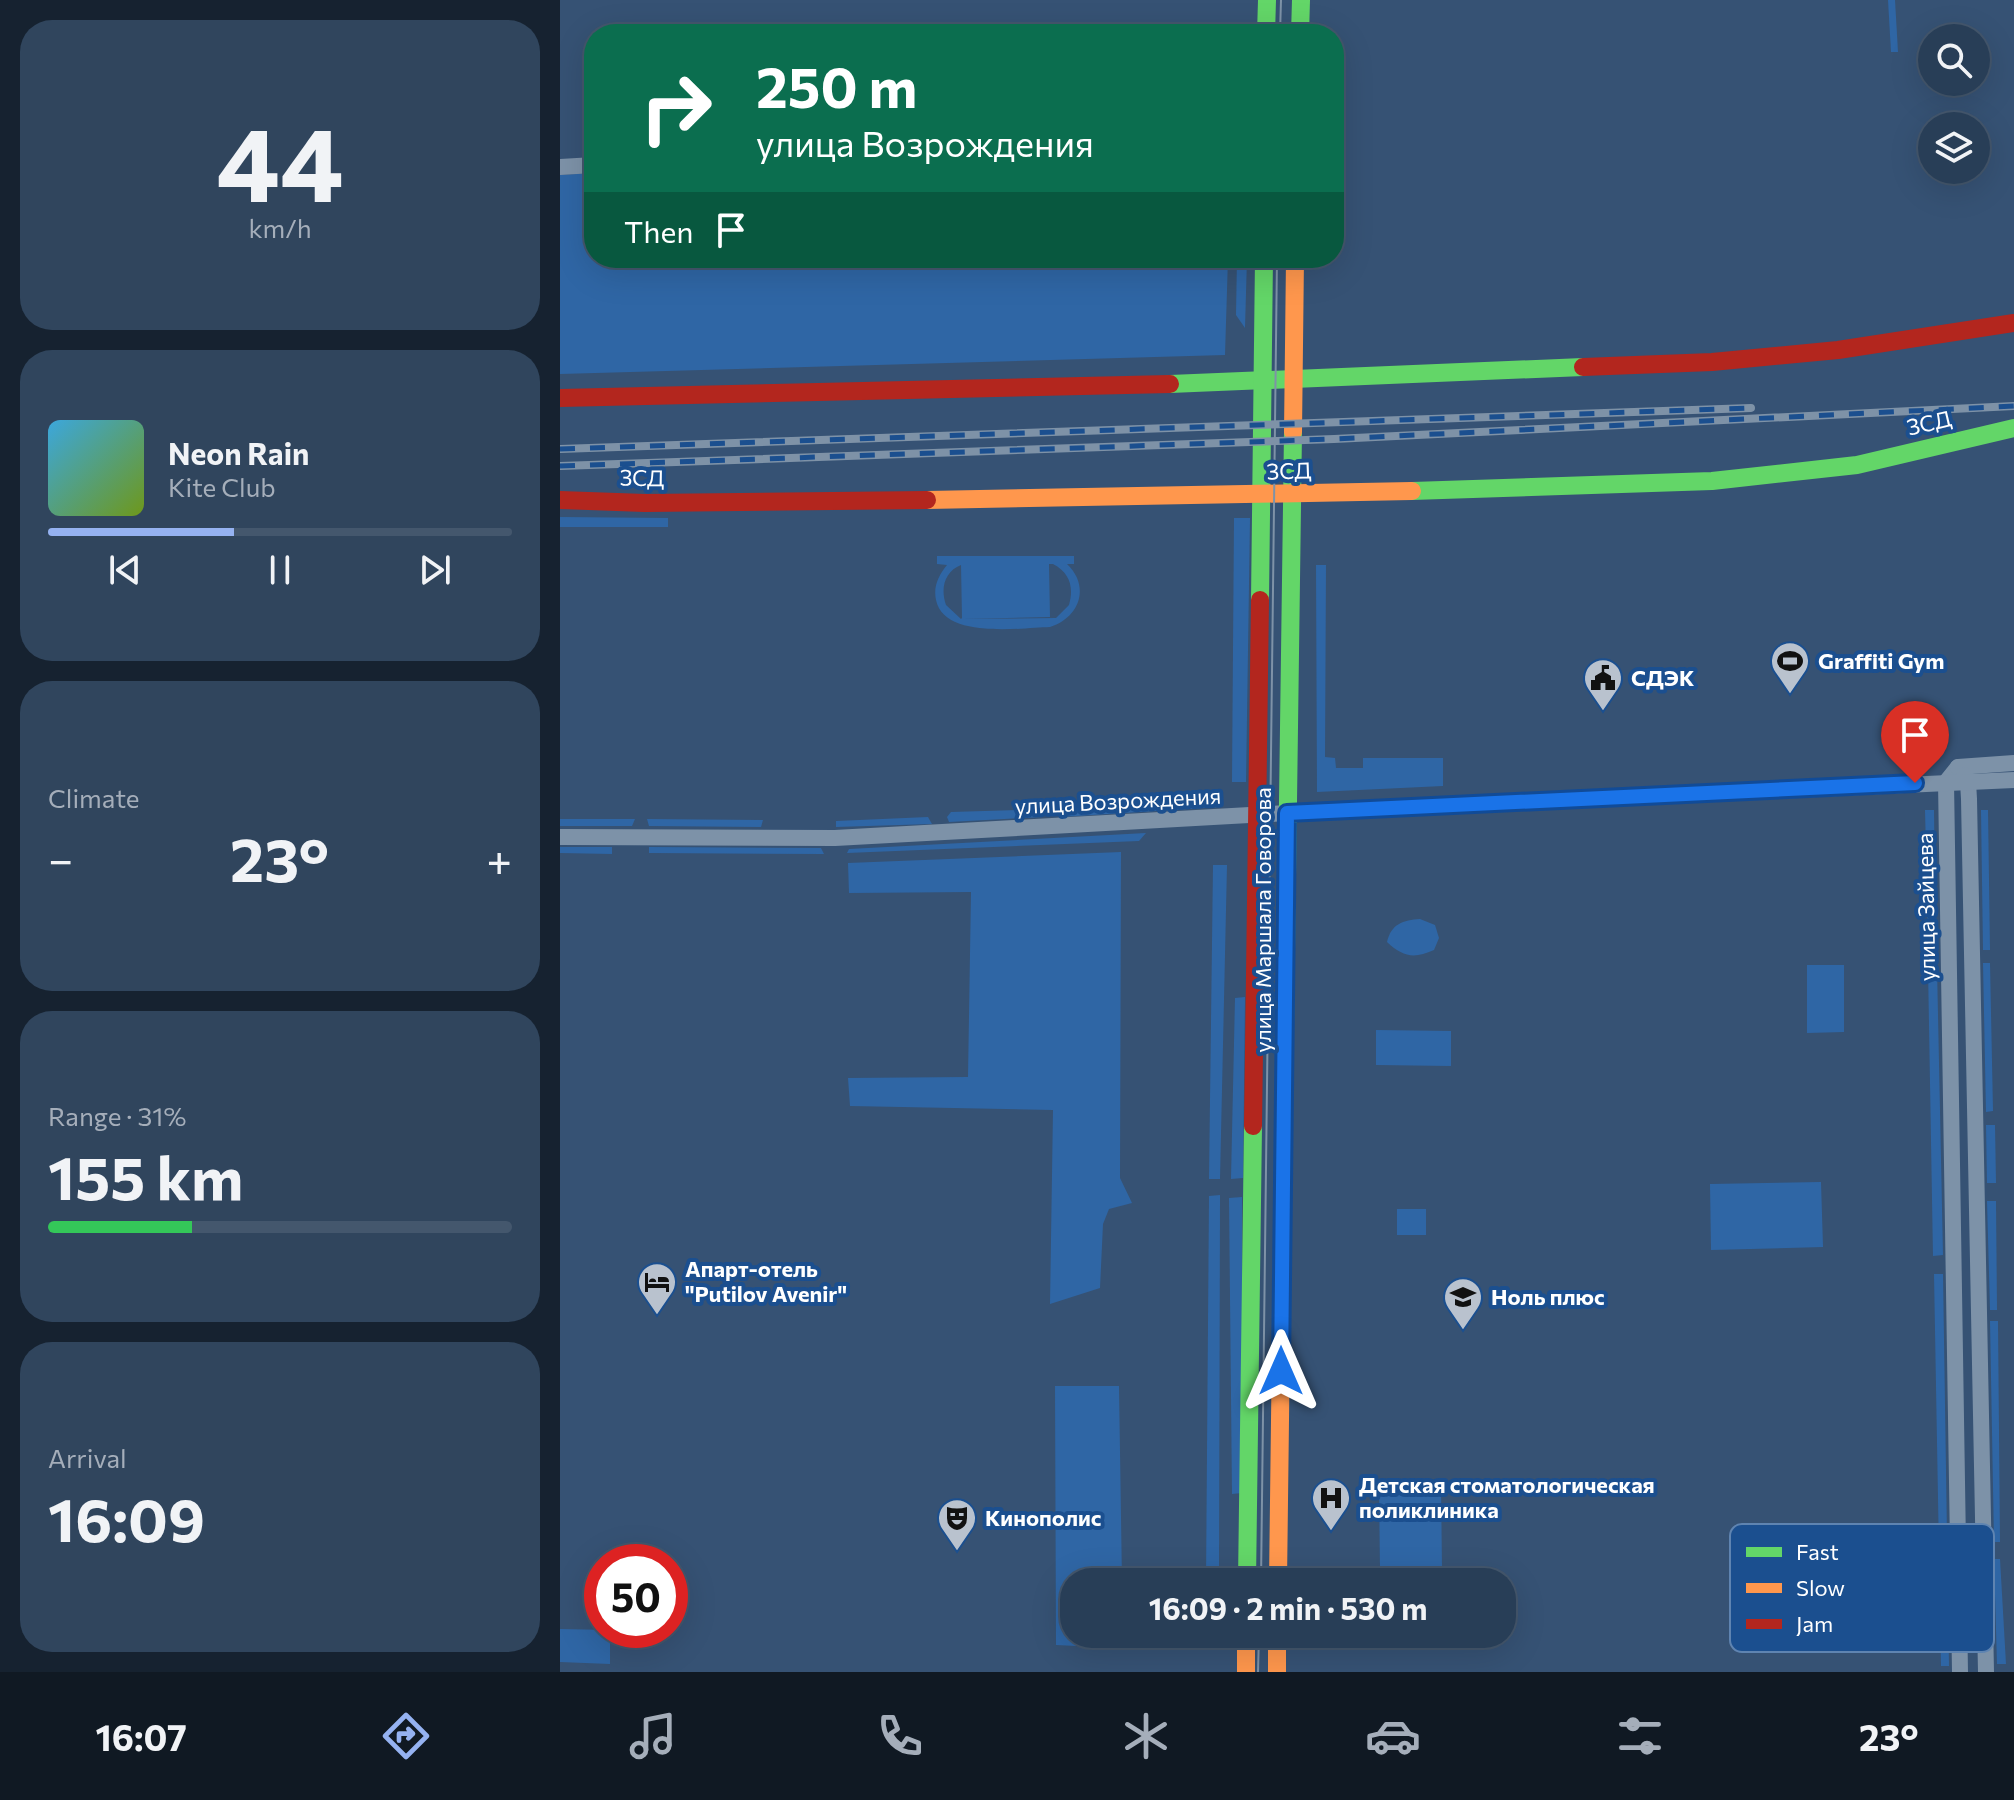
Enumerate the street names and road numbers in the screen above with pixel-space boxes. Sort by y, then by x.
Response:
street label: ЗСД [1904,404,1954,441]
street label: ЗСД [1266,456,1312,485]
street label: ЗСД [619,464,665,491]
street label: улица Возрождения [1014,782,1222,819]
street label: улица Маршала Говорова [1249,787,1276,1053]
street label: улица Зайцева [1911,833,1940,981]

